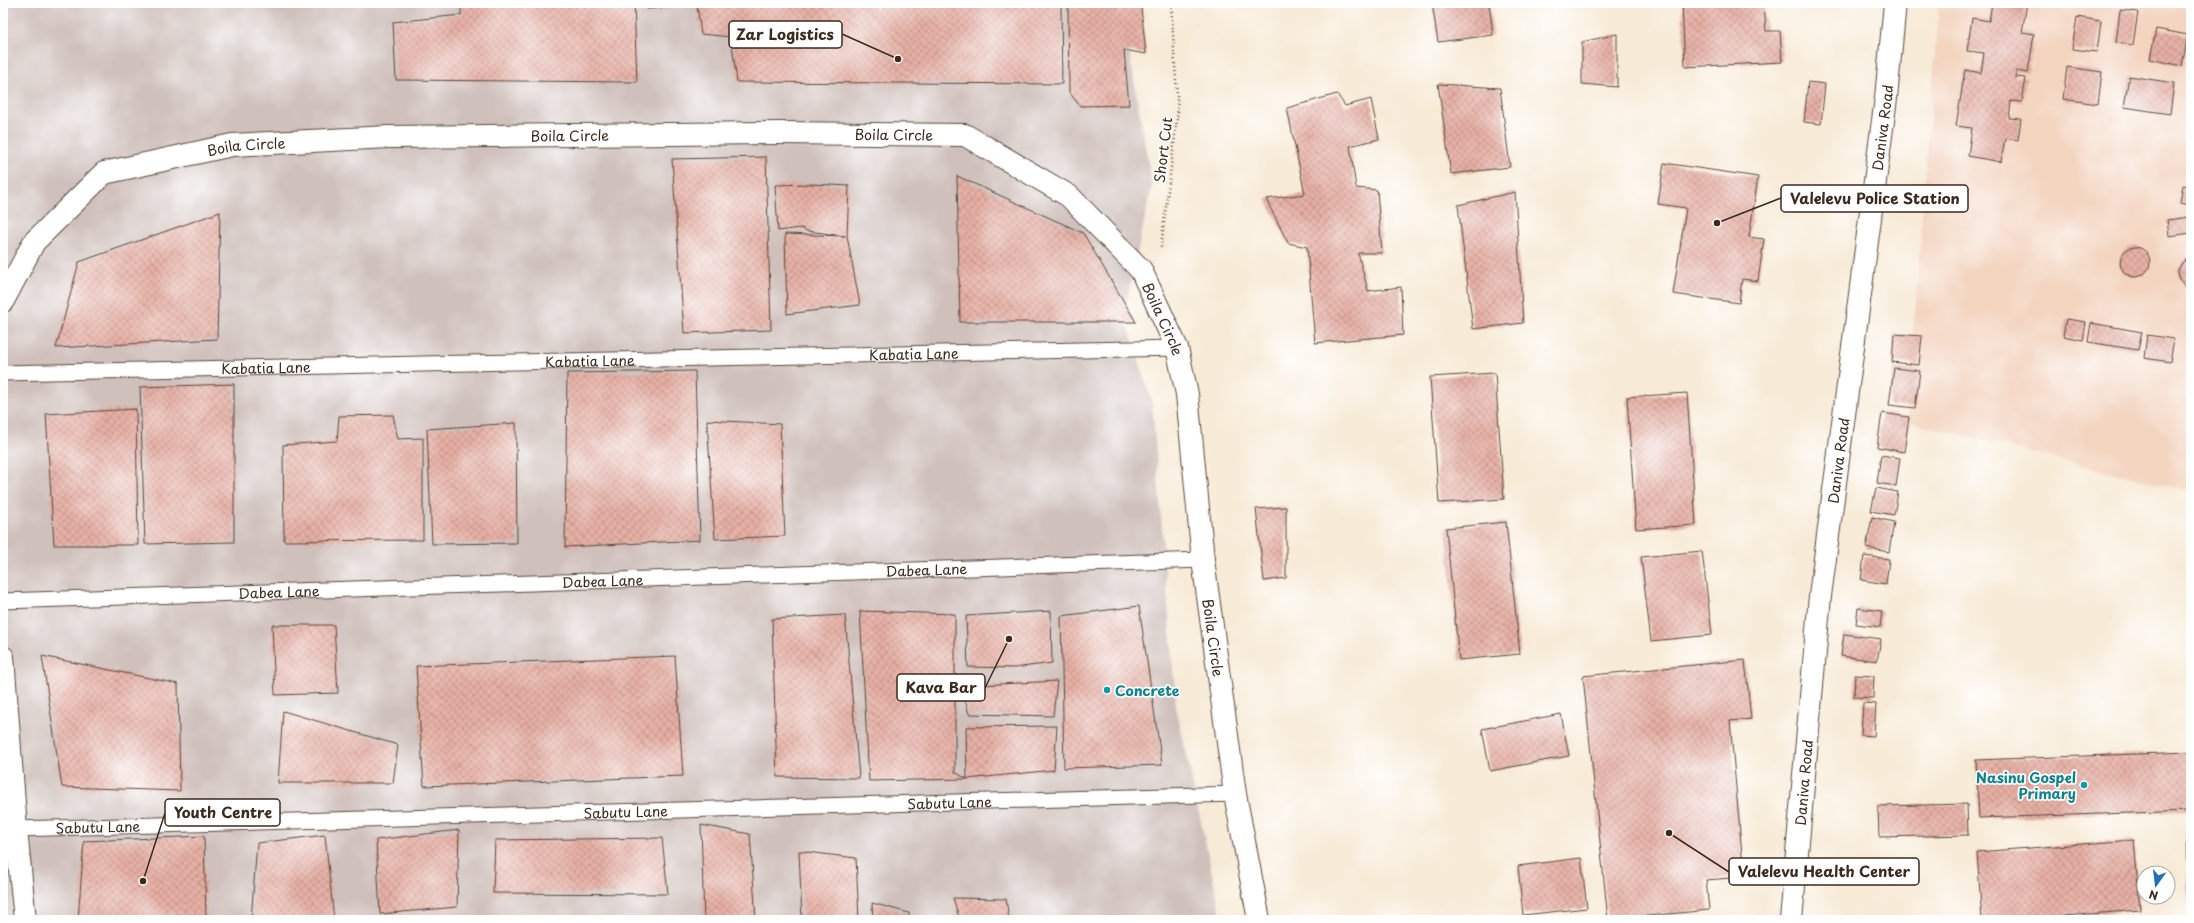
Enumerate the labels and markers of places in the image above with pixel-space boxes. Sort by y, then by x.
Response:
callout: Zar Logistics [729,21,842,48]
callout: Valelevu Police Station [1781,185,1968,212]
callout: Kava Bar [897,674,985,701]
place label: Concrete [1115,680,1180,701]
marker: Concrete [1102,685,1112,695]
place label: Nasinu Gospel Primary [1976,767,2076,804]
marker: Nasinu Gospel Primary [2079,780,2089,790]
callout: Youth Centre [165,799,280,826]
callout: Valelevu Health Center [1729,858,1919,885]

